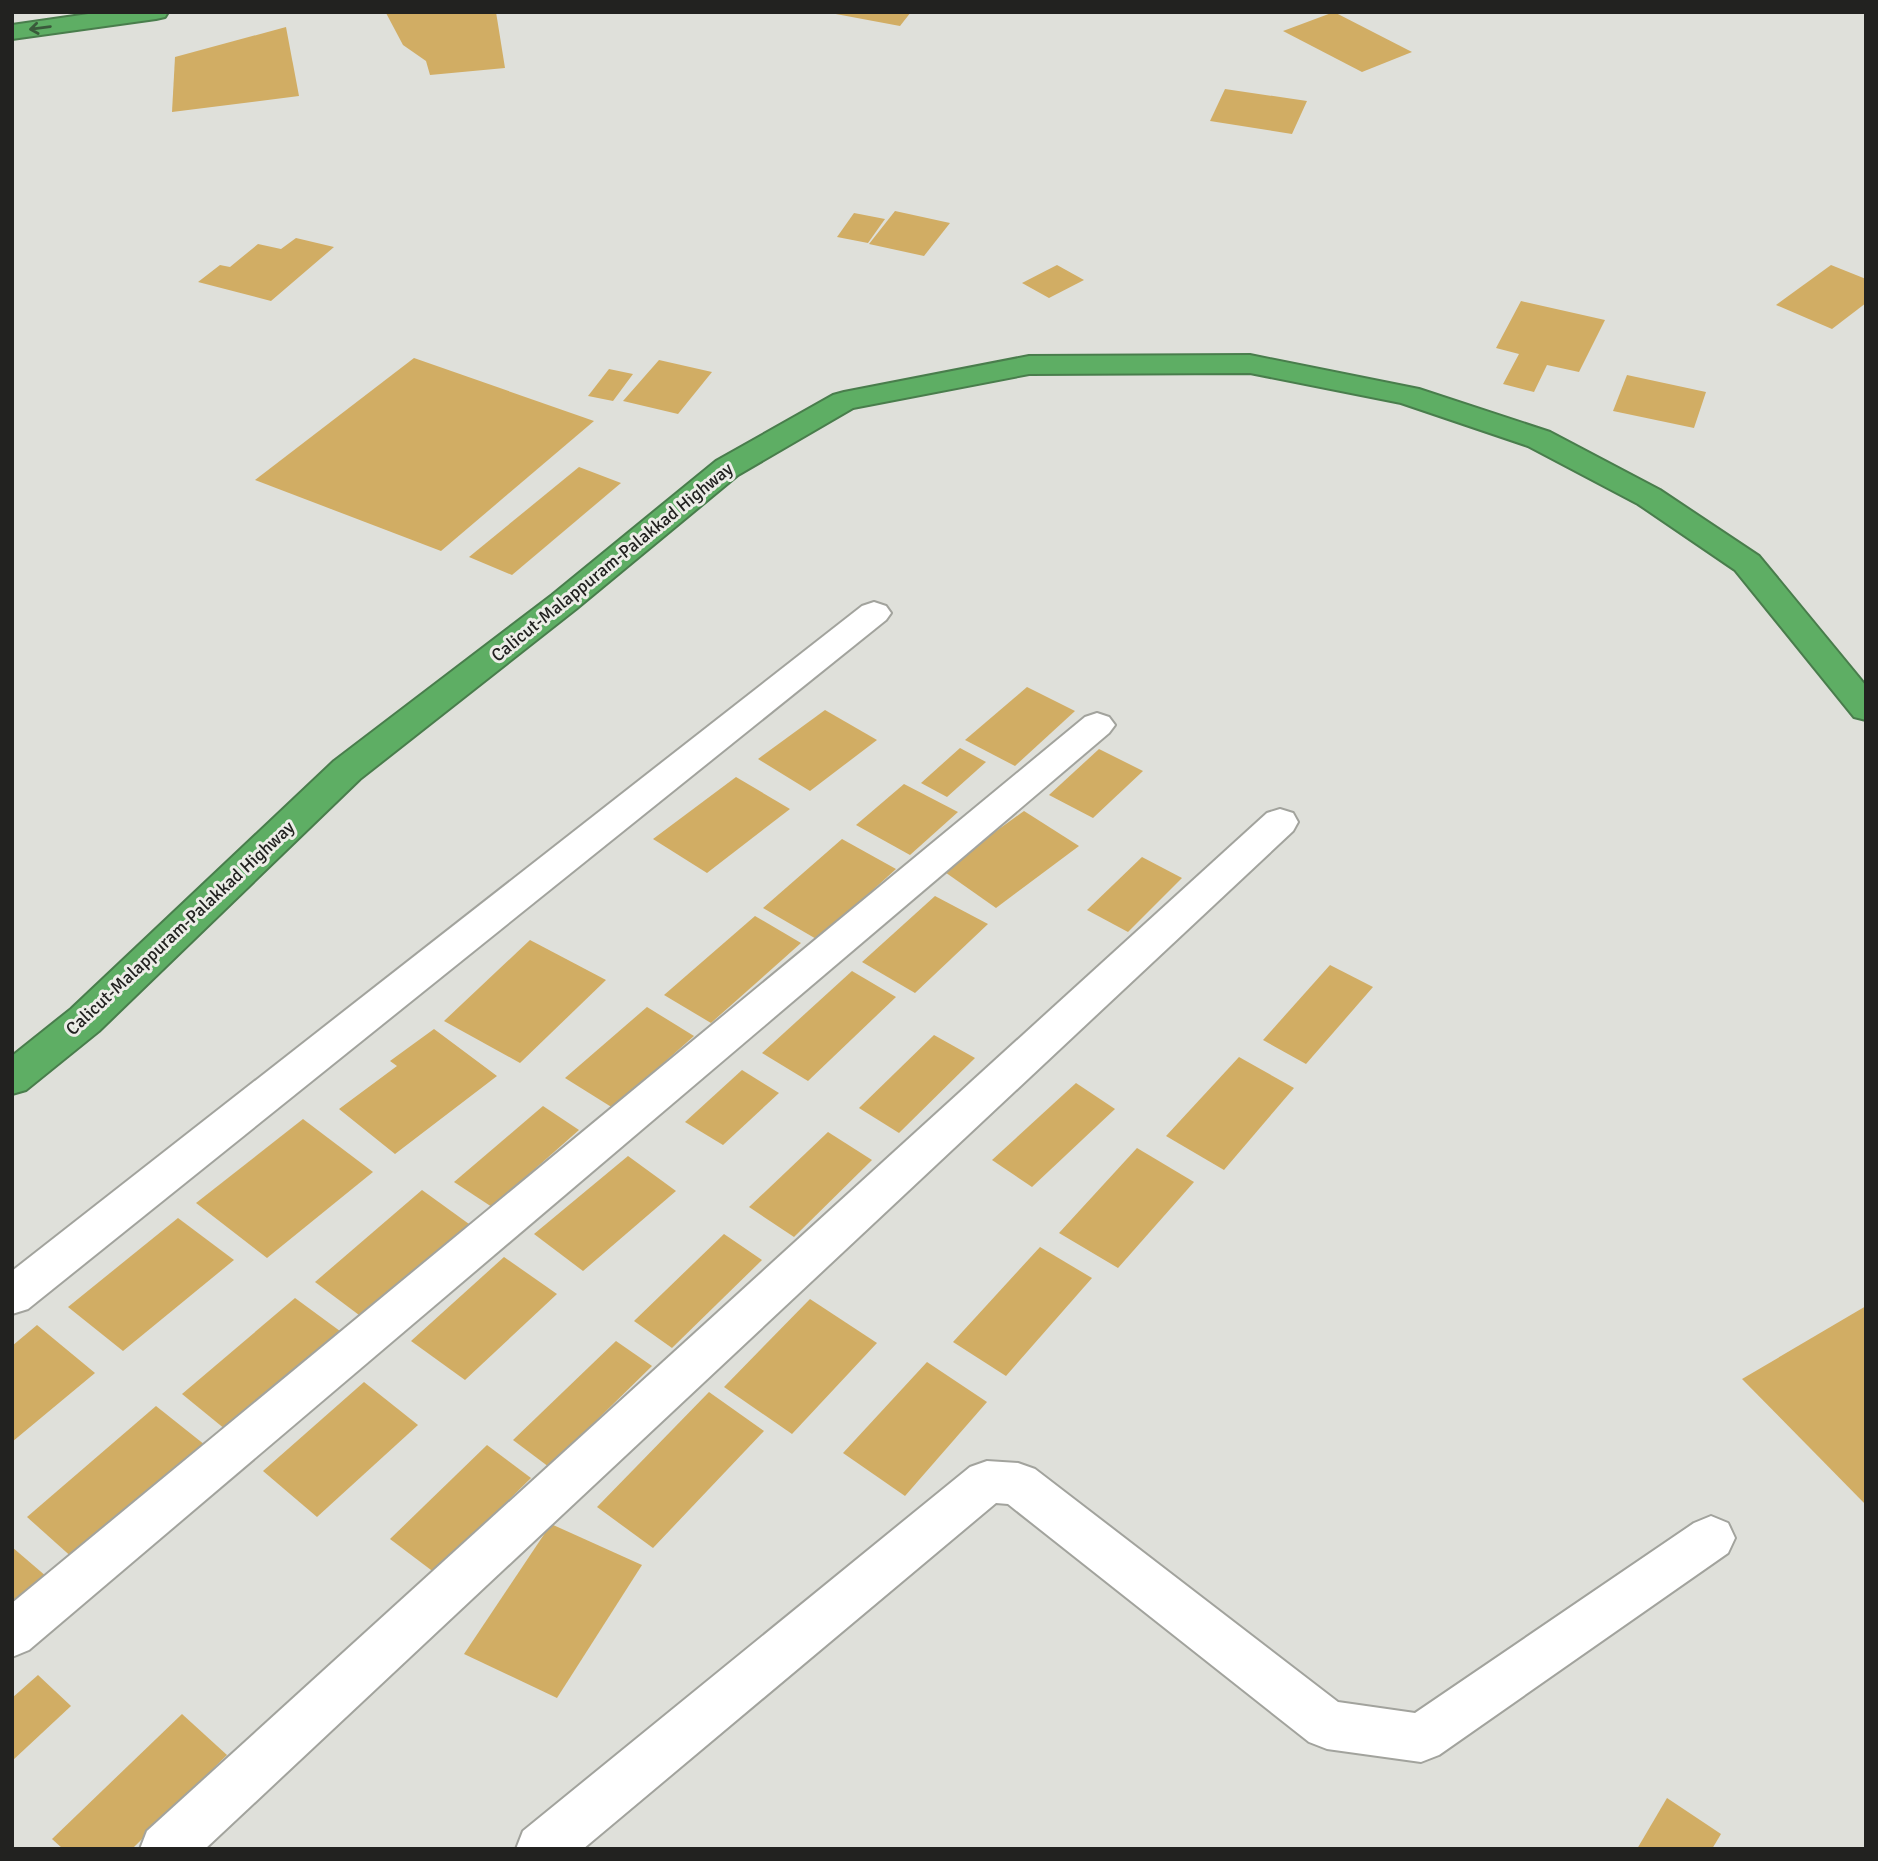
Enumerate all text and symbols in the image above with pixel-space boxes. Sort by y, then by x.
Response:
one-way arrow [29,22,52,35]
street label: Calicut-Malappuram-Palakkad Highway [487,457,738,666]
street label: Calicut-Malappuram-Palakkad Highway [61,816,299,1040]

